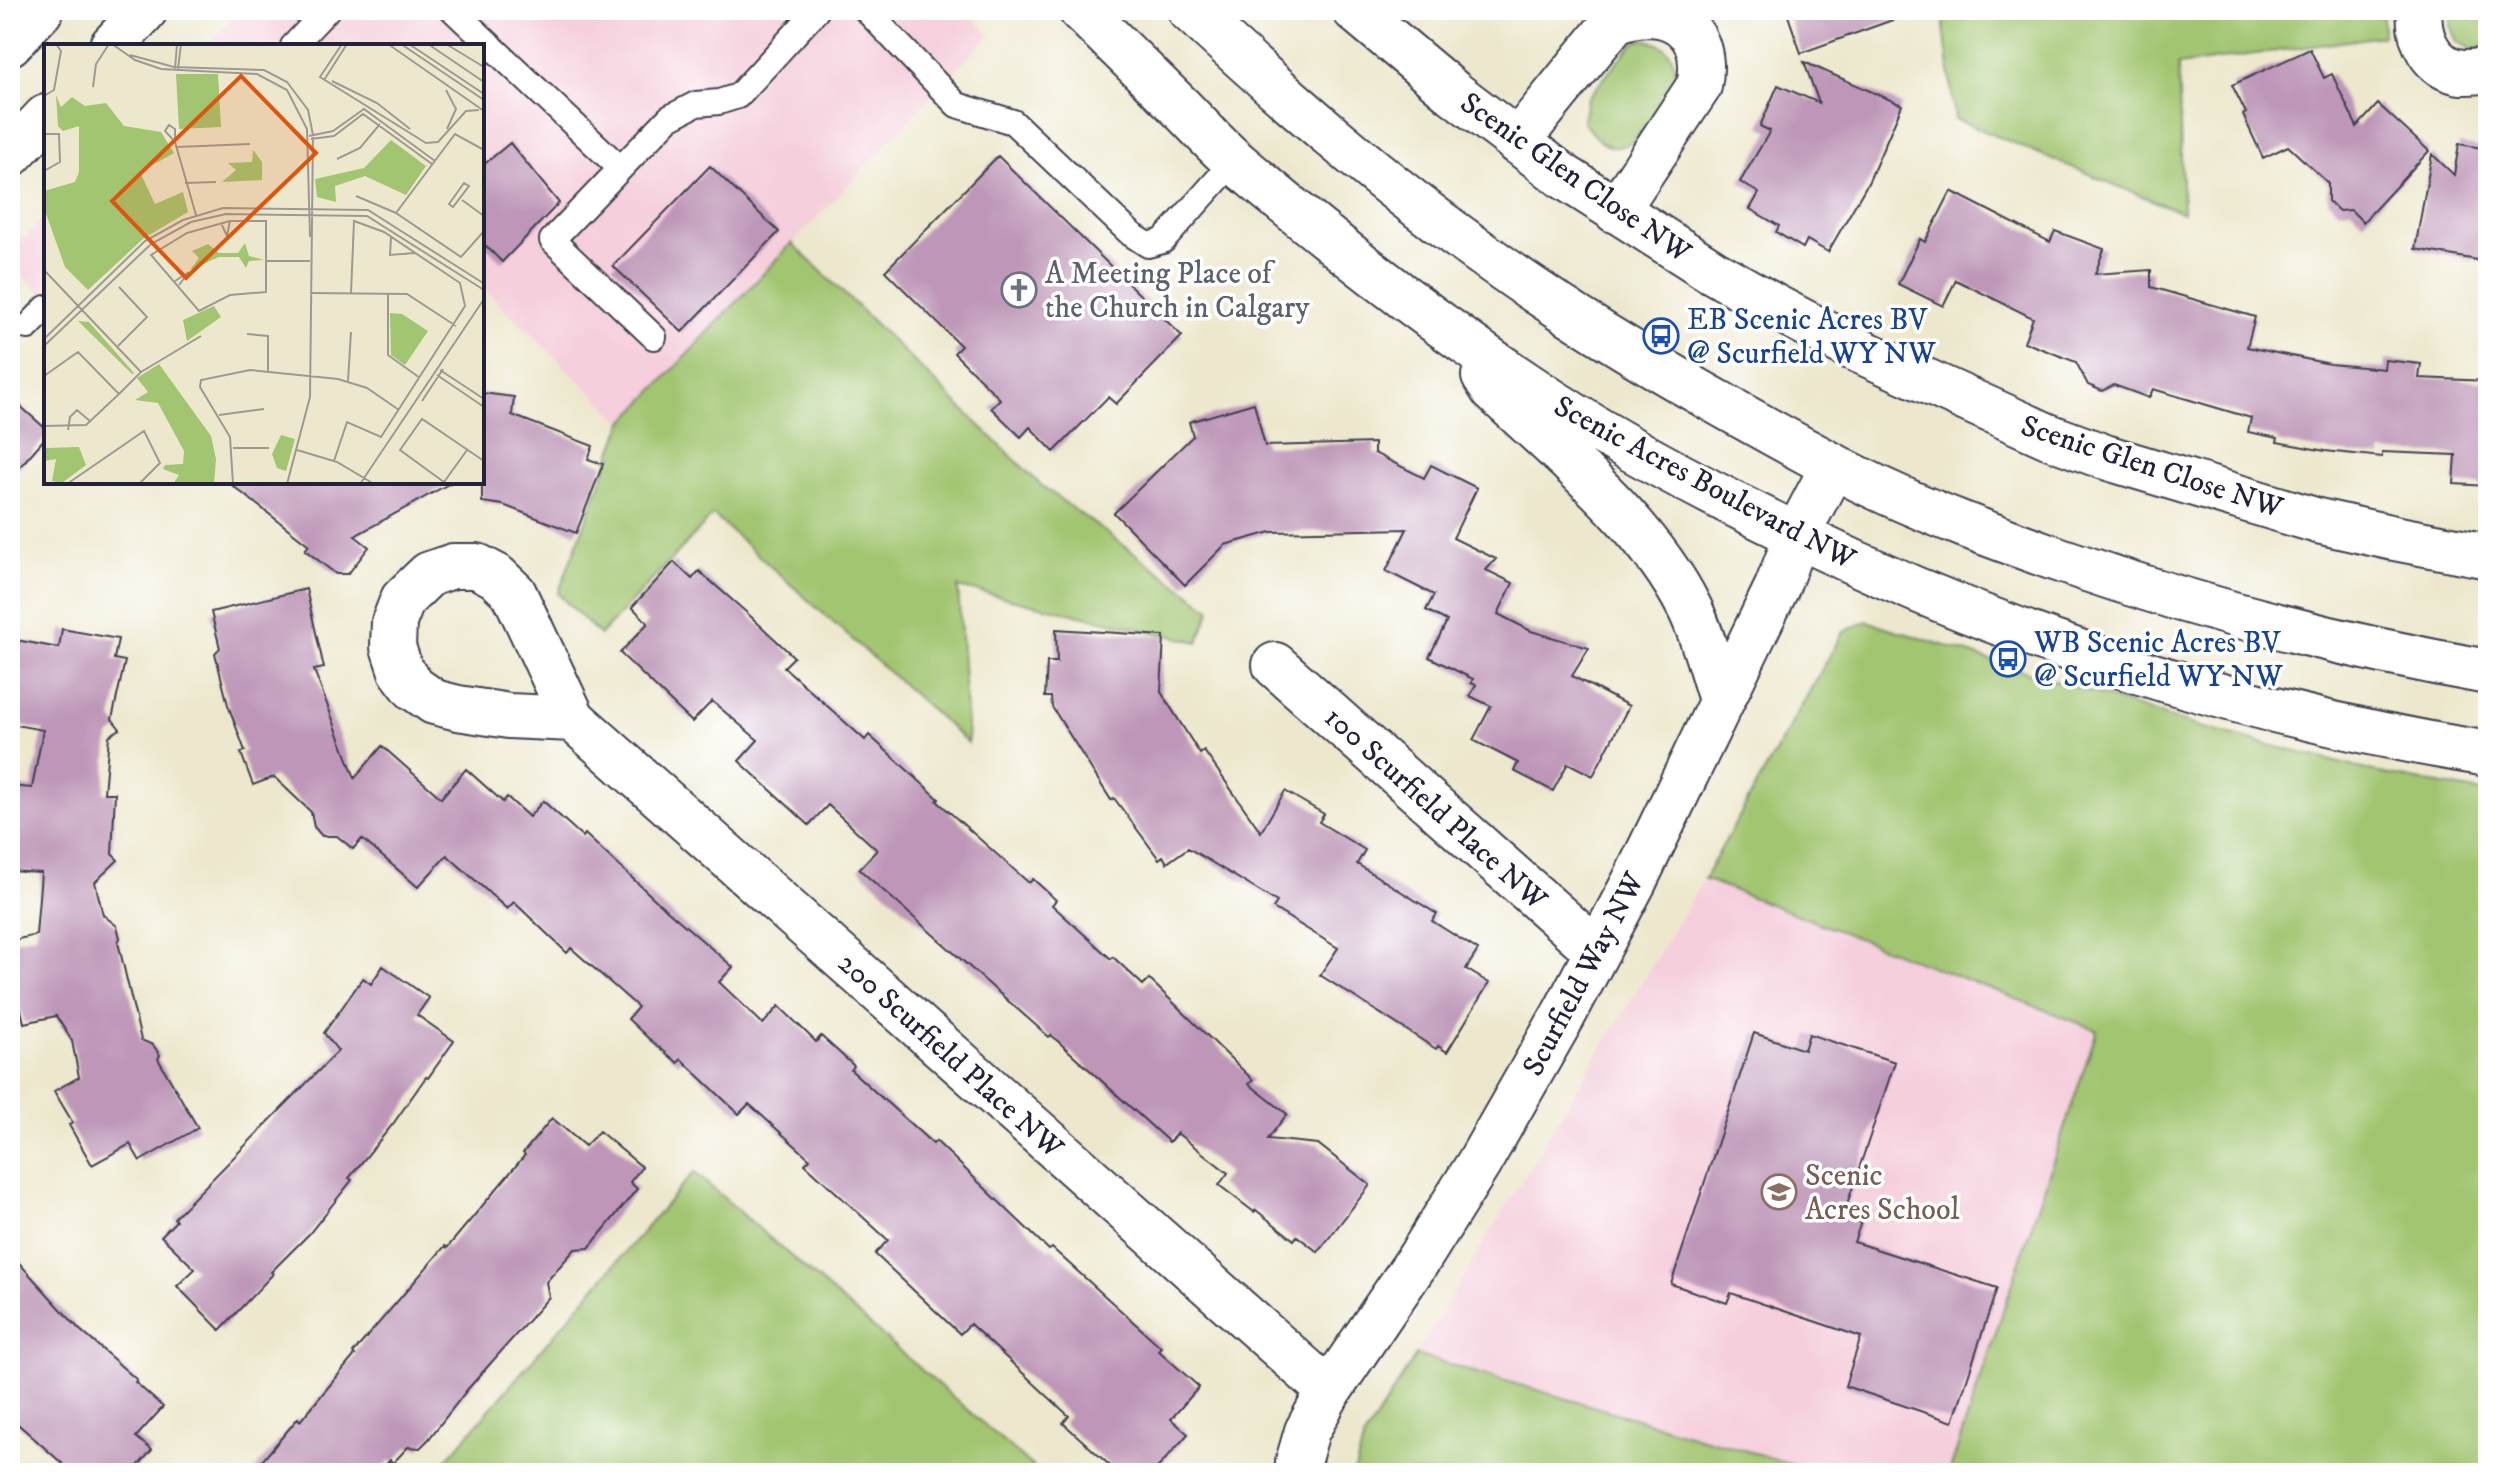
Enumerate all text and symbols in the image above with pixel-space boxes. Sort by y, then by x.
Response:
inset map [44,44,484,484]
street label: Scenic Glen Close NW [1453,85,1698,272]
place label: A Meeting Place of the Church in Calgary [1045,256,1310,327]
church icon: A Meeting Place of the Church in Calgary [1000,271,1038,309]
place label: EB Scenic Acres BV @ Scurfield WY NW [1687,302,1936,373]
bus stop icon: EB Scenic Acres BV @ Scurfield WY NW [1642,317,1680,355]
street label: Scenic Acres Boulevard NW [1547,388,1862,579]
street label: Scenic Glen Close NW [2016,408,2287,527]
place label: WB Scenic Acres BV @ Scurfield WY NW [2033,625,2283,696]
bus stop icon: WB Scenic Acres BV @ Scurfield WY NW [1989,640,2027,678]
street label: 100 Scurfield Place NW [1316,699,1554,919]
street label: Scurfield Way NW [1515,866,1654,1083]
street label: 200 Scurfield Place NW [830,945,1071,1167]
place label: Scenic Acres School [1805,1158,1959,1229]
school or university icon: Scenic Acres School [1760,1173,1798,1211]

